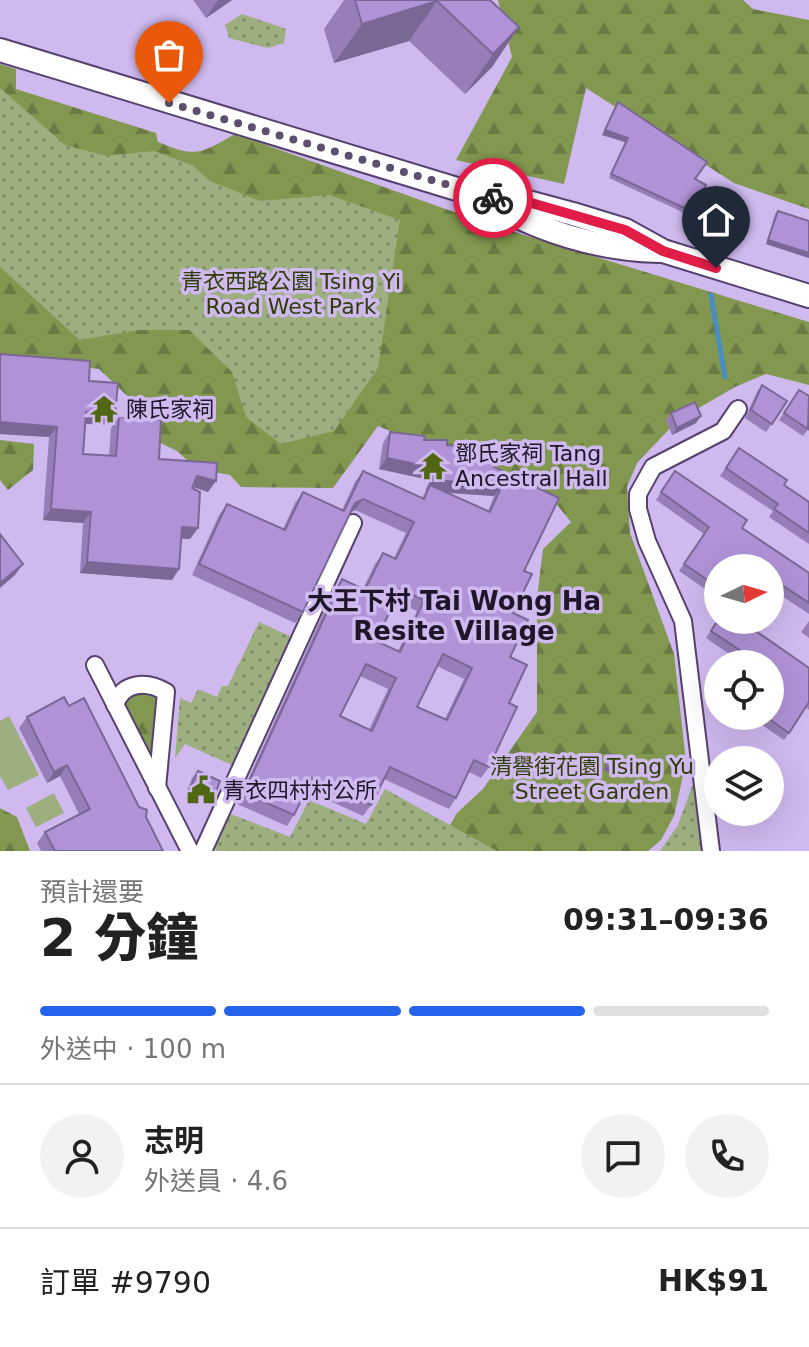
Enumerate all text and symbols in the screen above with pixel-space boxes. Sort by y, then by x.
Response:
pin [135,21,203,103]
icon: bag [147,33,191,77]
courier [453,158,533,238]
icon: bike [471,176,515,220]
pin [682,186,750,268]
icon: home [694,198,738,242]
park label: 青衣西路公園 Tsing Yi Road West Park [181,269,401,319]
temple icon: 陳氏家祠 [89,394,119,424]
place label: 陳氏家祠 [126,397,214,422]
place label: 鄧氏家祠 Tang Ancestral Hall [455,441,608,491]
temple icon: 鄧氏家祠 Tang Ancestral Hall [418,451,448,481]
north arrow [704,554,784,634]
map controls [704,554,784,826]
district label: 大王下村 Tai Wong Ha Resite Village [307,586,601,646]
button: locate [704,650,784,730]
button: layers [704,746,784,826]
park label: 清譽街花園 Tsing Yu Street Garden [490,754,694,804]
public building icon: 青衣四村村公所 [186,775,216,805]
place label: 青衣四村村公所 [223,778,377,803]
text: 預計還要 [40,877,144,907]
text: 09:31–09:36 [563,902,769,937]
text: 2 分鐘 [40,908,198,968]
text: 外送中 · 100 m [40,1034,226,1064]
button: person [40,1114,124,1198]
button: chat [581,1114,665,1198]
button: phone [685,1114,769,1198]
text: 志明 [144,1123,204,1158]
text: 外送員 · 4.6 [144,1166,288,1196]
text: HK$91 [658,1263,769,1298]
text: 訂單 #9790 [40,1265,211,1300]

